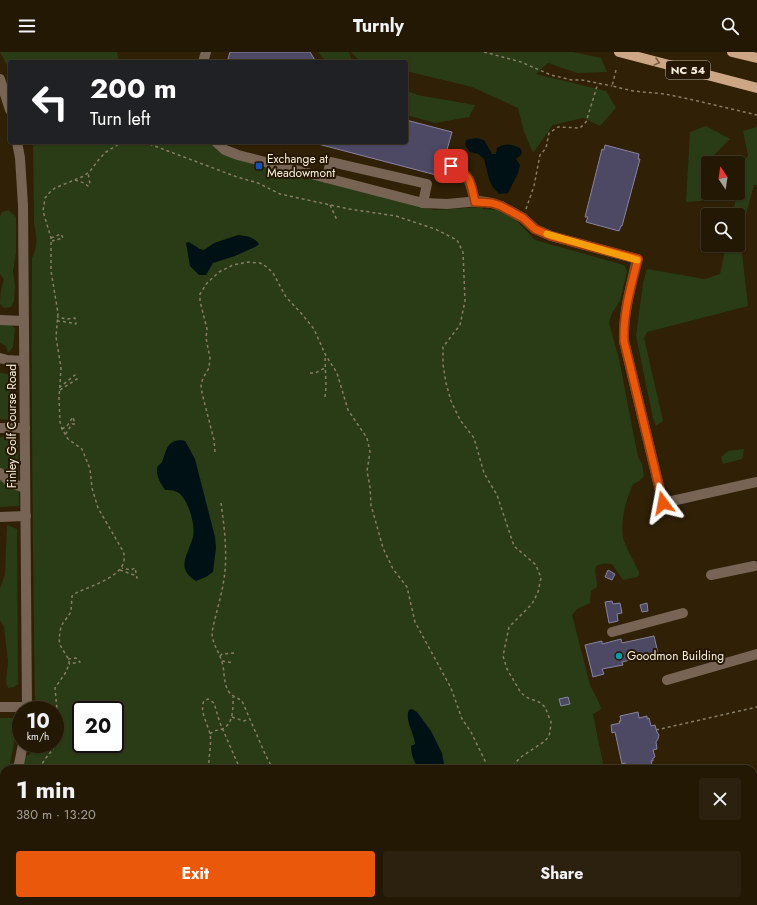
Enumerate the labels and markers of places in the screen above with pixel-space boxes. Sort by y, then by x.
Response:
pin [434,149,468,183]
place label: Exchange at Meadowmont [267,150,335,182]
marker: Exchange at Meadowmont [254,161,264,171]
place label: Goodmon Building [627,647,724,665]
marker: Goodmon Building [614,651,624,661]

